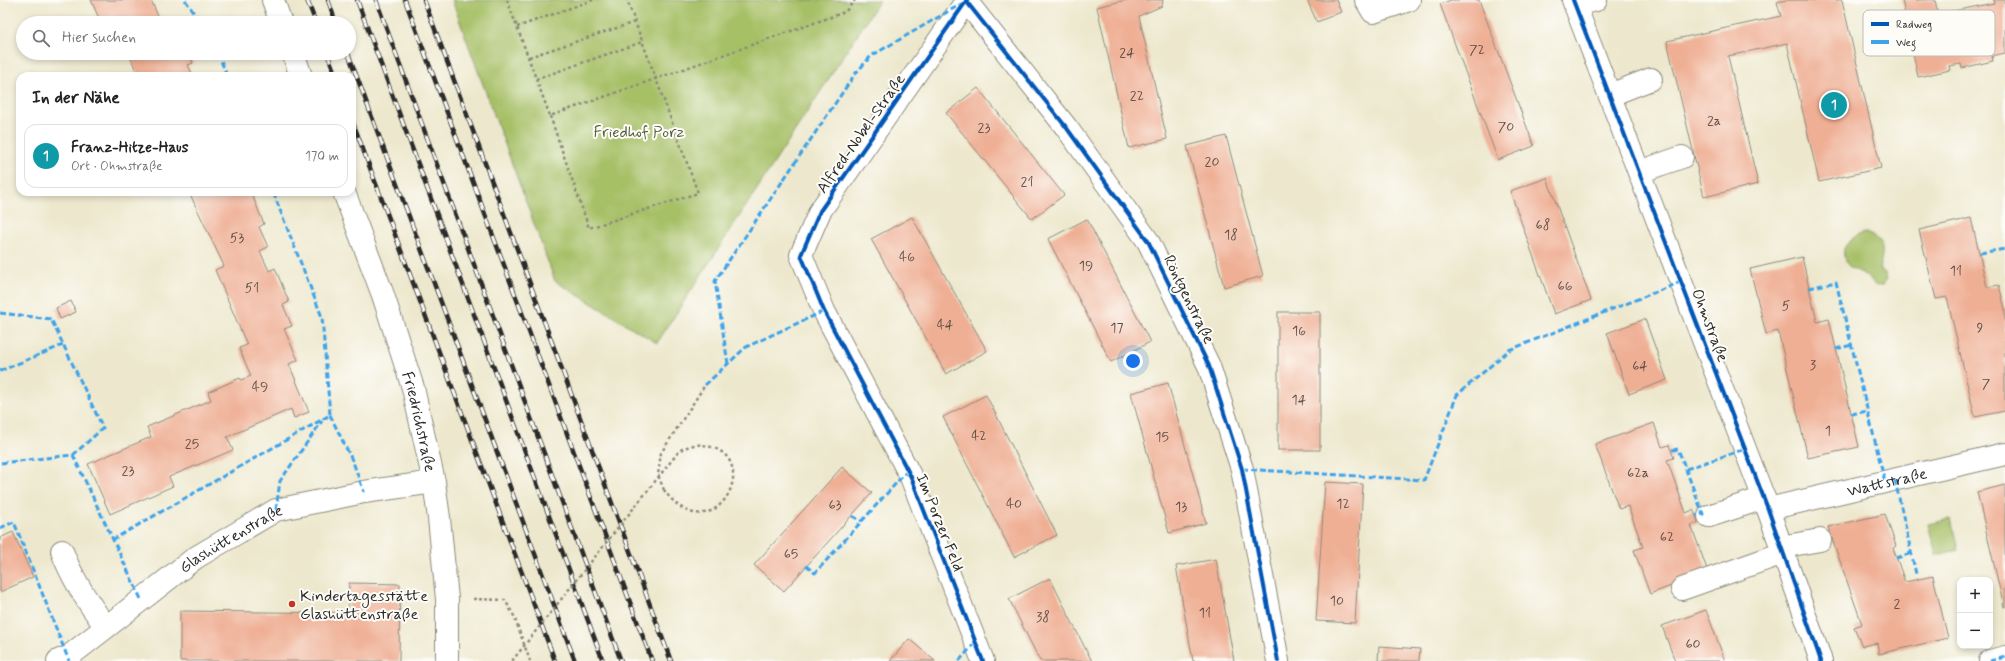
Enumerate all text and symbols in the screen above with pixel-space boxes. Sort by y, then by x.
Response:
legend [1863,10,1995,56]
search box [16,16,356,60]
text: Radweg [1896,18,1932,32]
icon: search [30,27,52,49]
text: Hier suchen [62,28,136,48]
text: Weg [1896,36,1916,52]
house number: 72 [1469,41,1485,59]
house number: 24 [1119,44,1135,62]
street label: Alfred-Nobel-Straße [812,70,910,198]
text: In der Nähe [32,87,120,109]
house number: 22 [1130,87,1144,105]
pin: 1 [1821,90,1847,120]
house number: 2a [1707,112,1721,130]
house number: 70 [1498,118,1514,136]
house number: 23 [978,119,990,137]
park label: Friedhof Porz [594,122,685,143]
text: Franz-Hitze-Haus [71,138,188,158]
text: 1 [43,148,49,165]
text: 170 m [305,148,339,165]
house number: 20 [1205,153,1219,171]
text: Ort · Ohmstraße [71,158,162,175]
house number: 21 [1021,173,1033,191]
house number: 68 [1536,216,1550,234]
house number: 18 [1224,226,1238,244]
house number: 53 [230,229,244,247]
house number: 46 [899,248,915,266]
street label: Röntgenstraße [1157,252,1219,348]
house number: 19 [1079,257,1093,275]
house number: 11 [1950,262,1962,280]
house number: 66 [1558,277,1573,295]
house number: 51 [245,279,259,297]
street label: Ohmstraße [1686,286,1733,365]
house number: 5 [1782,297,1790,315]
house number: 44 [937,316,954,334]
house number: 17 [1110,319,1124,337]
house number: 9 [1977,319,1984,337]
house number: 16 [1292,322,1306,340]
your location [1123,351,1143,371]
house number: 3 [1810,356,1816,374]
house number: 64 [1632,357,1648,375]
street label: Friedrichstraße [396,369,440,474]
house number: 7 [1982,375,1991,393]
house number: 49 [252,378,268,396]
house number: 14 [1292,391,1307,409]
house number: 1 [1825,422,1831,440]
house number: 42 [971,427,987,445]
house number: 15 [1155,428,1169,446]
house number: 25 [185,435,199,453]
house number: 23 [122,462,134,480]
street label: Wattstraße [1845,463,1929,502]
house number: 62a [1627,464,1649,482]
street label: Im Porzer Feld [910,471,969,575]
house number: 40 [1006,495,1022,513]
house number: 12 [1336,495,1350,513]
house number: 63 [828,496,842,514]
house number: 13 [1175,498,1187,516]
street label: Glashüttenstraße [175,500,285,579]
house number: 62 [1660,528,1674,546]
house number: 65 [784,545,798,563]
map controls [1957,577,1993,649]
button: + [1957,577,1993,613]
place label: Kindertagesstätte Glashüttenstraße [300,586,428,625]
house number: 10 [1330,592,1344,610]
house number: 2 [1894,595,1901,613]
marker: Kindertagesstätte Glashüttenstraße [287,599,297,609]
house number: 11 [1199,604,1211,622]
house number: 38 [1036,608,1050,626]
button: − [1957,613,1993,649]
house number: 60 [1685,635,1701,653]

